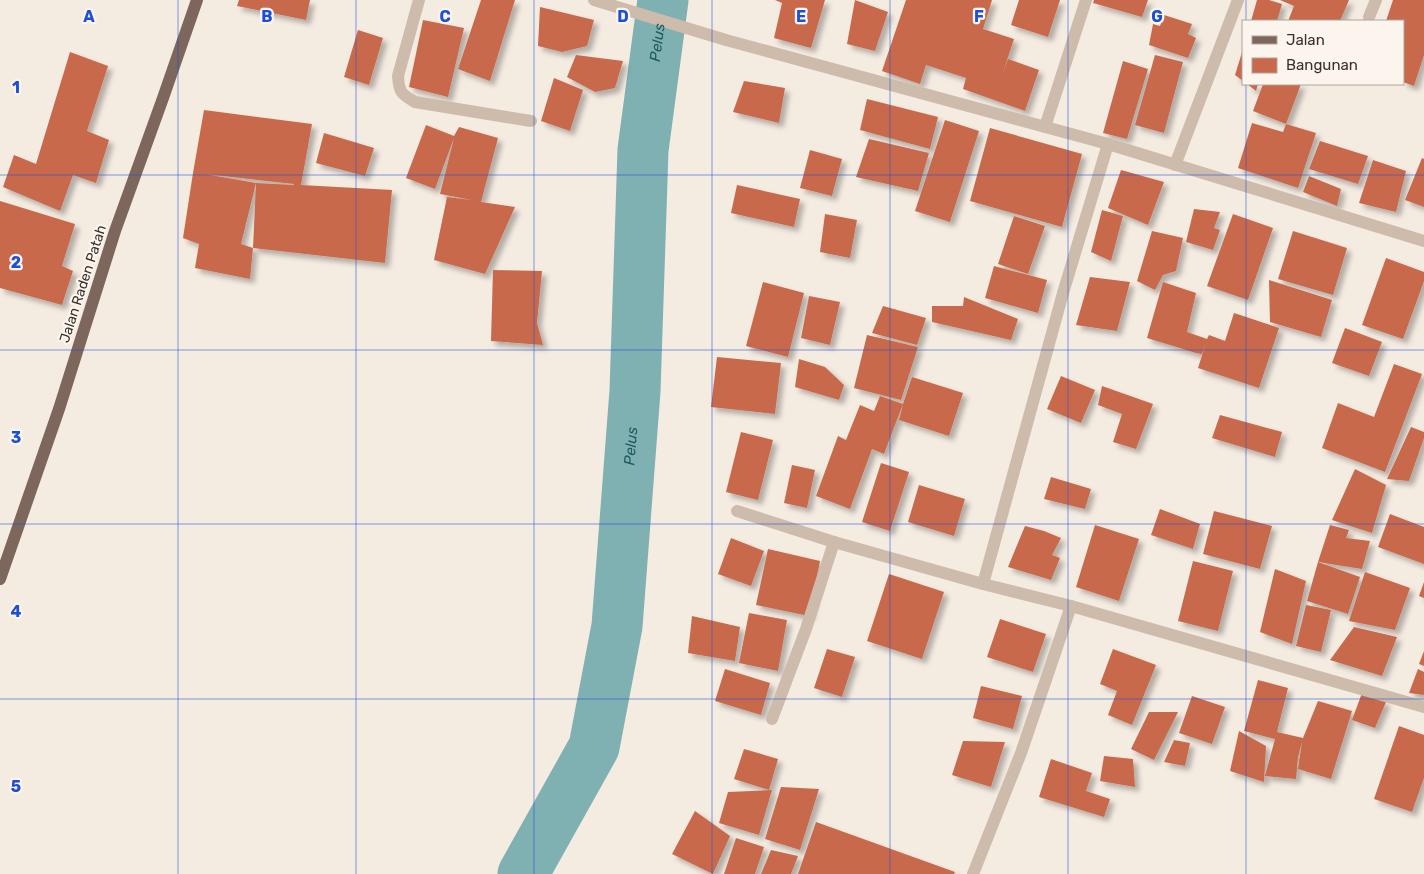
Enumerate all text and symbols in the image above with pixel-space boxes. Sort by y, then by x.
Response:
text: A [83,7,95,26]
text: B [261,7,273,26]
text: C [439,7,451,26]
text: D [617,7,629,26]
text: E [796,7,806,26]
text: F [974,7,984,26]
text: G [1151,7,1163,26]
legend [1242,20,1404,85]
water label: Pelus [646,22,669,63]
text: Jalan [1286,31,1325,49]
text: Bangunan [1286,56,1358,74]
text: 1 [12,78,20,97]
street label: Jalan Raden Patah [56,223,110,345]
text: 2 [11,253,21,272]
water label: Pelus [620,426,641,466]
text: 3 [11,428,21,447]
text: 4 [11,602,22,621]
text: 5 [11,777,21,796]

